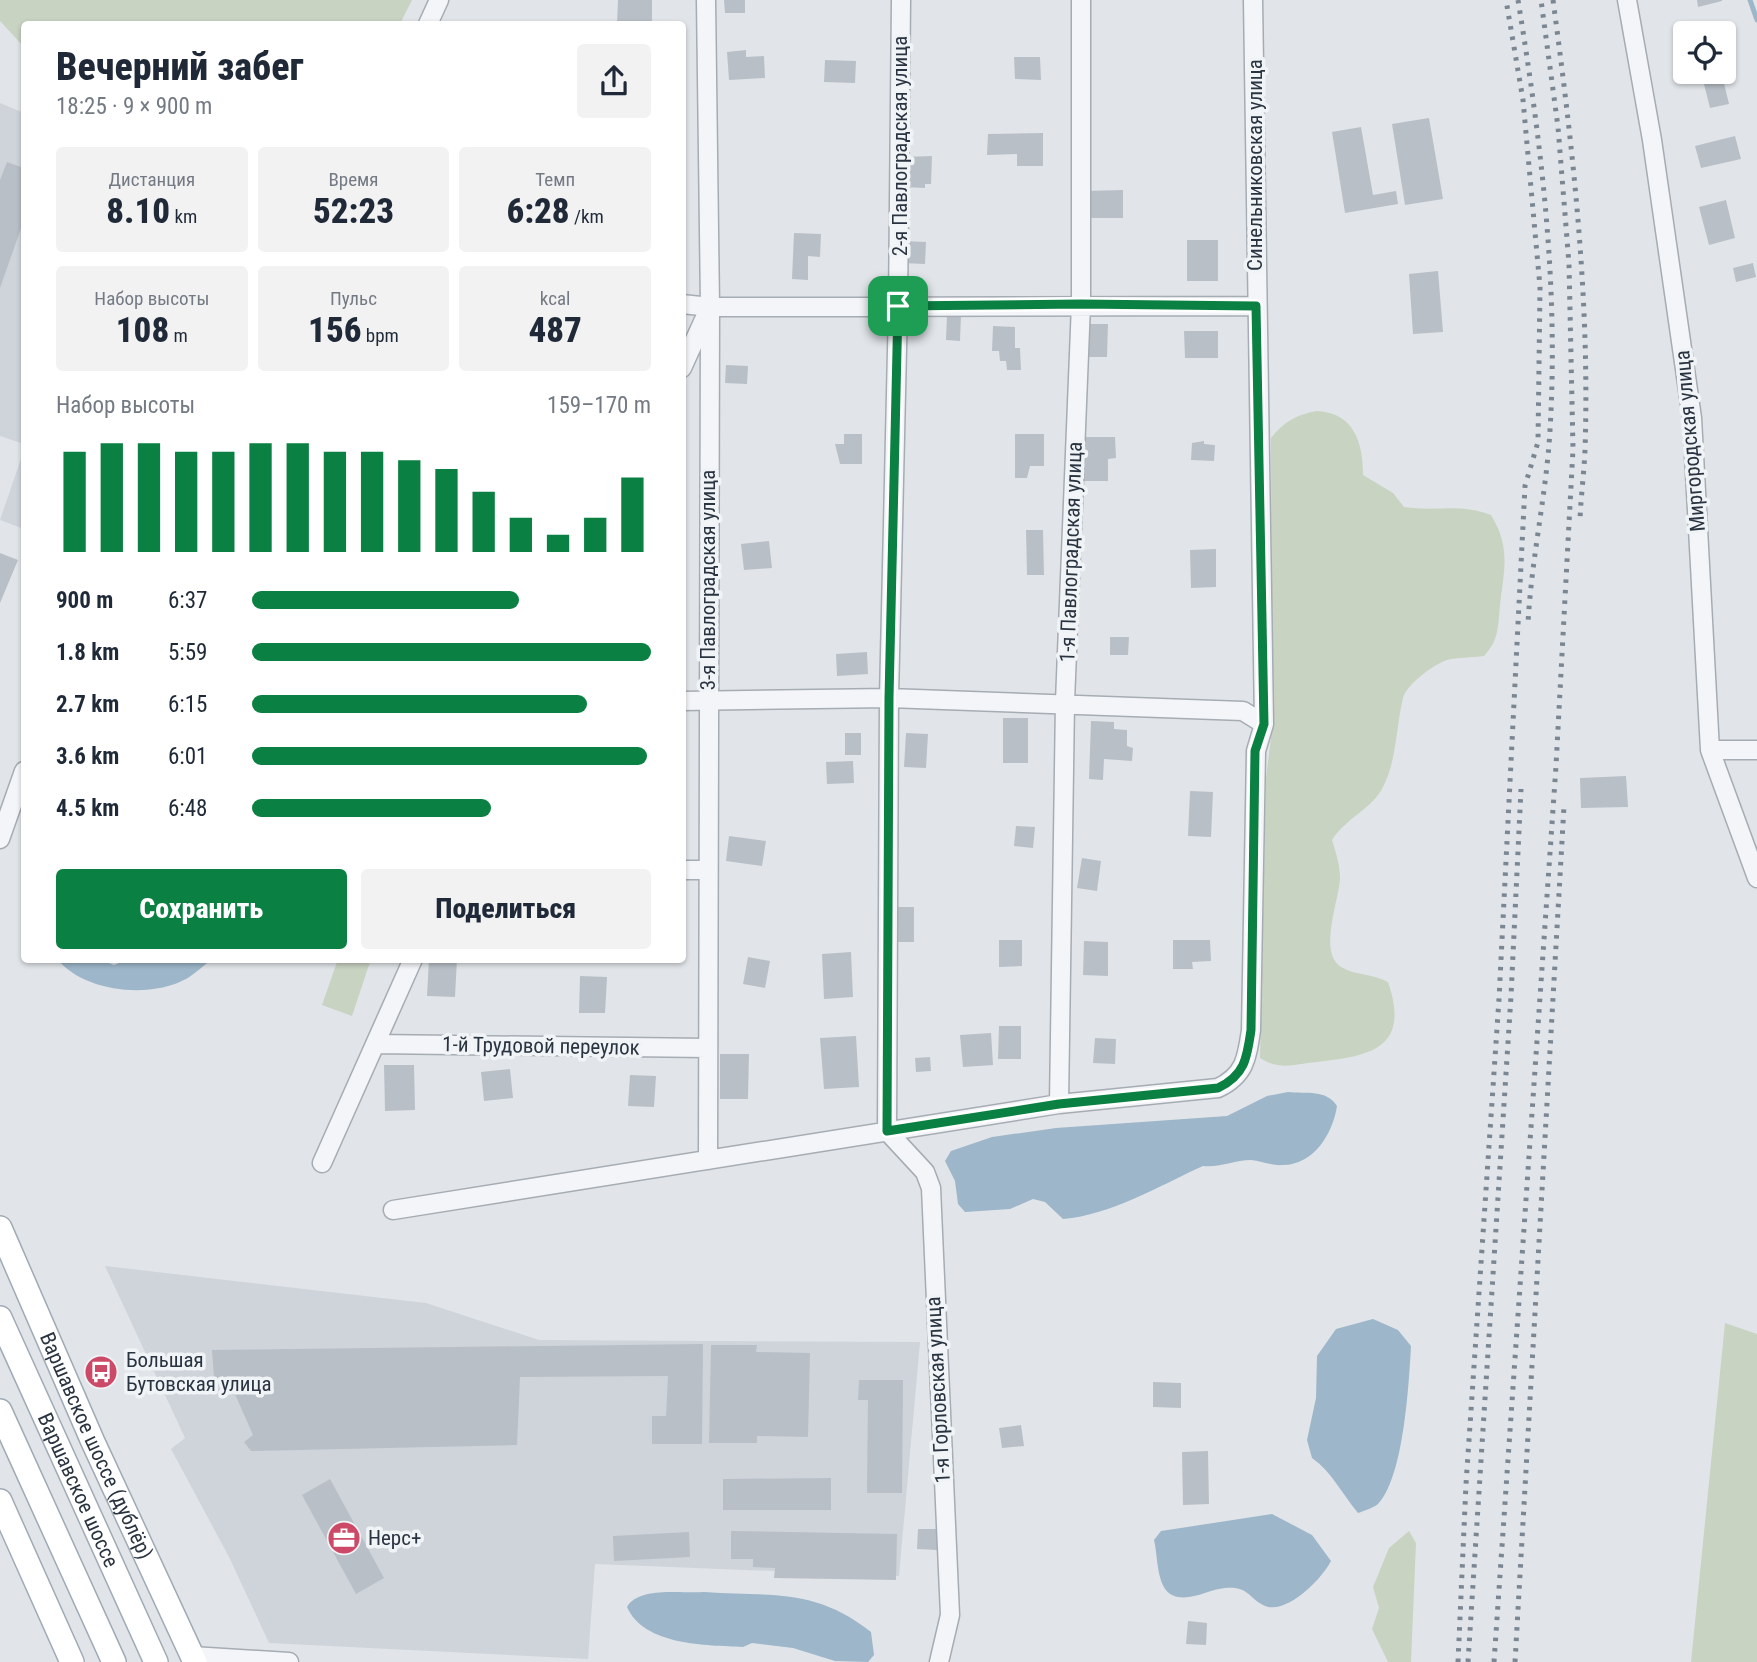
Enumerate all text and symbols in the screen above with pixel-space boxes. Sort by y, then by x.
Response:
map controls [1673,21,1736,84]
button: locate [1673,21,1736,84]
street label: 2-я Павлоградская улица [888,36,912,256]
button: share [577,44,651,118]
text: Вечерний забег [56,45,304,89]
street label: Синельниковская улица [1243,59,1267,271]
text: 18:25 · 9 × 900 m [56,93,212,120]
text: Дистанция [109,168,195,191]
text: Время [328,168,379,191]
text: Темп [535,168,575,191]
text: 8.10 [106,191,170,232]
text: 52:23 [313,191,394,232]
text: 6:28 [506,191,570,232]
text: km [170,205,197,228]
text: /km [570,205,604,228]
pin [868,276,928,336]
text: Набор высоты [94,287,209,310]
text: Пульс [330,287,377,310]
text: kcal [540,287,570,310]
icon: arrive [879,287,917,325]
text: 108 [116,310,169,351]
text: 156 [308,310,361,351]
text: 487 [528,310,582,351]
text: m [169,324,188,347]
text: bpm [361,324,399,347]
street label: Миргородская улица [1670,349,1710,533]
text: Набор высоты [56,392,195,419]
text: 159–170 m [547,392,651,419]
street label: 1-я Павлоградская улица [1055,441,1087,663]
street label: 3-я Павлоградская улица [696,470,720,690]
text: 900 m [56,587,113,614]
text: 6:37 [168,587,207,614]
text: 1.8 km [56,639,119,666]
text: 5:59 [168,639,207,666]
text: 2.7 km [56,691,119,718]
text: 6:15 [168,691,207,718]
text: 3.6 km [56,743,119,770]
text: 6:01 [168,743,207,770]
text: 4.5 km [56,795,119,822]
text: 6:48 [168,795,207,822]
button: Сохранить [56,869,347,949]
button: Поделиться [361,869,651,949]
street label: 1-й Трудовой переулок [442,1032,640,1060]
street label: 1-я Горловская улица [921,1296,955,1484]
street label: Варшавское шоссе (дублёр) [34,1328,158,1562]
place label: Большая Бутовская улица [126,1348,272,1396]
bus stop icon: Большая Бутовская улица [82,1353,120,1391]
street label: Варшавское шоссе [33,1409,123,1571]
office icon: Нерс+ [325,1519,363,1557]
place label: Нерс+ [368,1526,421,1550]

